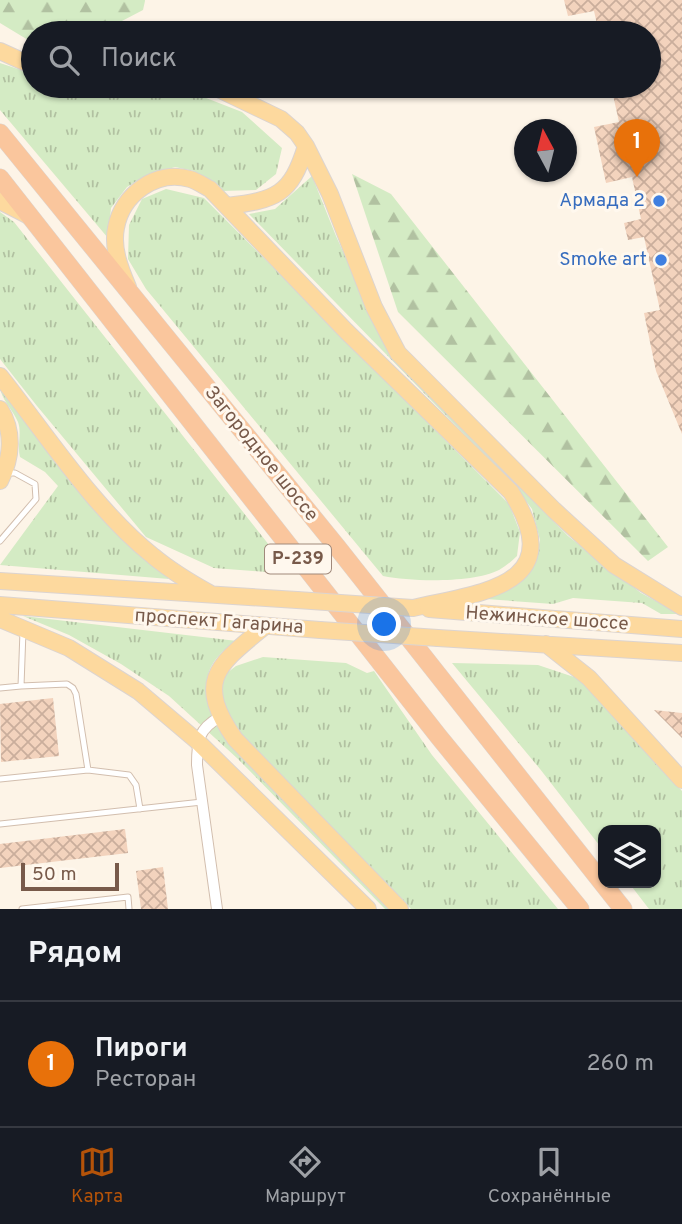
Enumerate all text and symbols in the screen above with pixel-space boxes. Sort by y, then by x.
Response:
search box [21,21,661,98]
icon: search [45,41,83,79]
text: Поиск [101,43,177,76]
north arrow [514,119,577,182]
pin: 1 [614,119,660,177]
place label: Армада 2 [559,189,645,213]
marker: Армада 2 [651,193,667,209]
place label: Smoke art [559,248,647,272]
marker: Smoke art [653,252,669,268]
street label: Загородное шоссе [199,381,323,527]
road number: Р-239 [265,544,331,574]
street label: Нежинское шоссе [465,601,629,637]
street label: проспект Гагарина [134,604,304,640]
your location [367,607,401,641]
map controls [598,825,661,888]
button: layers [598,825,661,888]
scale bar [21,860,119,892]
text: 50 m [32,863,77,887]
text: Рядом [28,936,122,973]
text: Пироги [95,1033,188,1066]
text: 1 [46,1050,56,1079]
text: 260 m [587,1050,654,1079]
text: Ресторан [95,1066,196,1095]
tab: Карта [71,1143,123,1209]
tab: Маршрут [265,1143,346,1209]
tab: Сохранённые [488,1143,611,1209]

